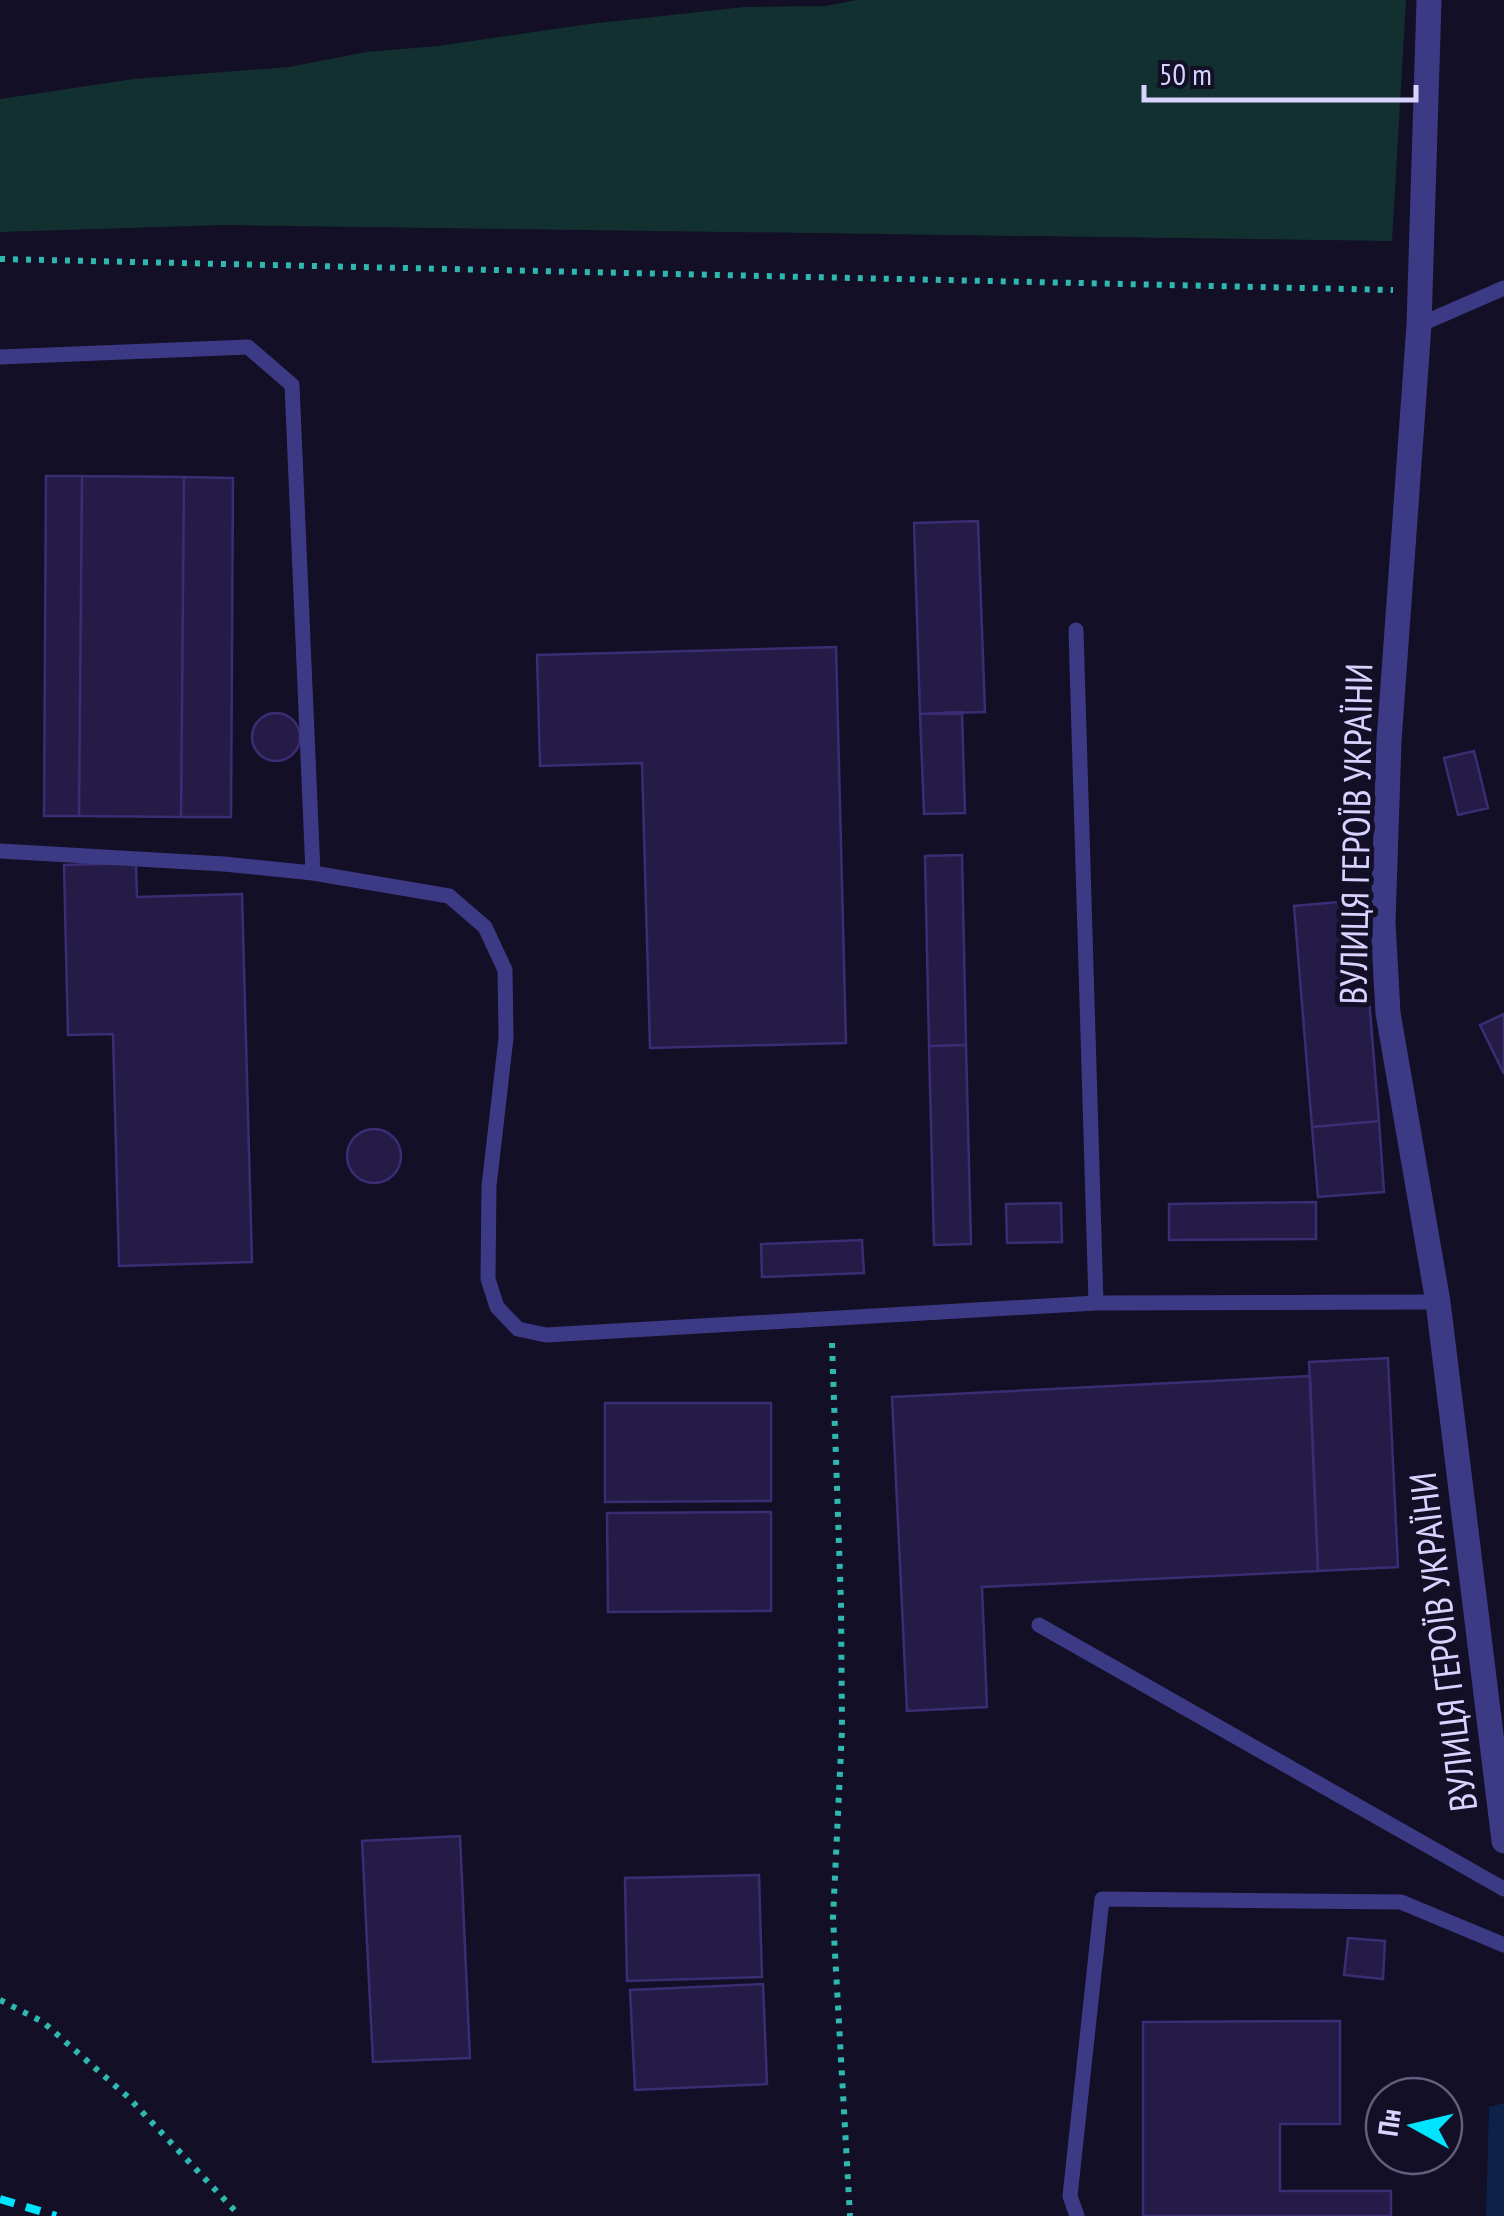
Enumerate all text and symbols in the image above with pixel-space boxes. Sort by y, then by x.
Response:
scale bar [1144,40,1416,102]
text: 50 m [1159,54,1212,93]
street label: ВУЛИЦЯ ГЕРОЇВ УКРАЇНИ [1328,663,1382,1005]
street label: ВУЛИЦЯ ГЕРОЇВ УКРАЇНИ [1397,1470,1487,1814]
north arrow [1364,2076,1464,2176]
text: Пн [1369,2106,1409,2138]

